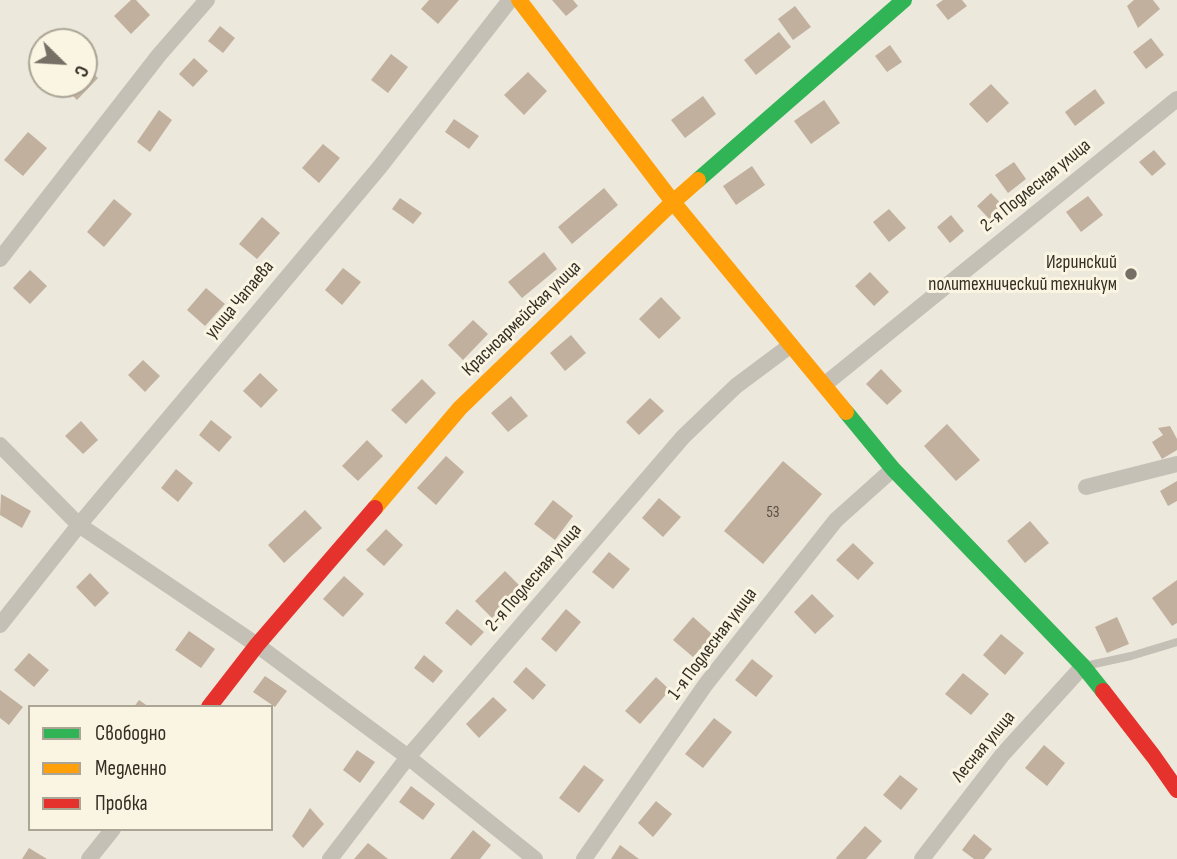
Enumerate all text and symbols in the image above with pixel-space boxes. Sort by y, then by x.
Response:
north arrow [28,28,98,98]
text: С [68,62,93,80]
street label: 2-я Подлесная улица [976,135,1096,237]
place label: Игринский политехнический техникум [928,252,1117,296]
street label: улица Чапаева [201,256,279,344]
street label: Красноармейская улица [458,256,586,382]
marker: Игринский политехнический техникум [1123,266,1139,282]
house number: 53 [766,503,780,523]
street label: 2-я Подлесная улица [481,519,587,637]
street label: 1-я Подлесная улица [664,584,762,704]
legend [28,705,273,831]
street label: Лесная улица [948,707,1020,787]
text: Свободно [95,721,166,746]
text: Медленно [95,756,167,781]
text: Пробка [95,791,148,816]

